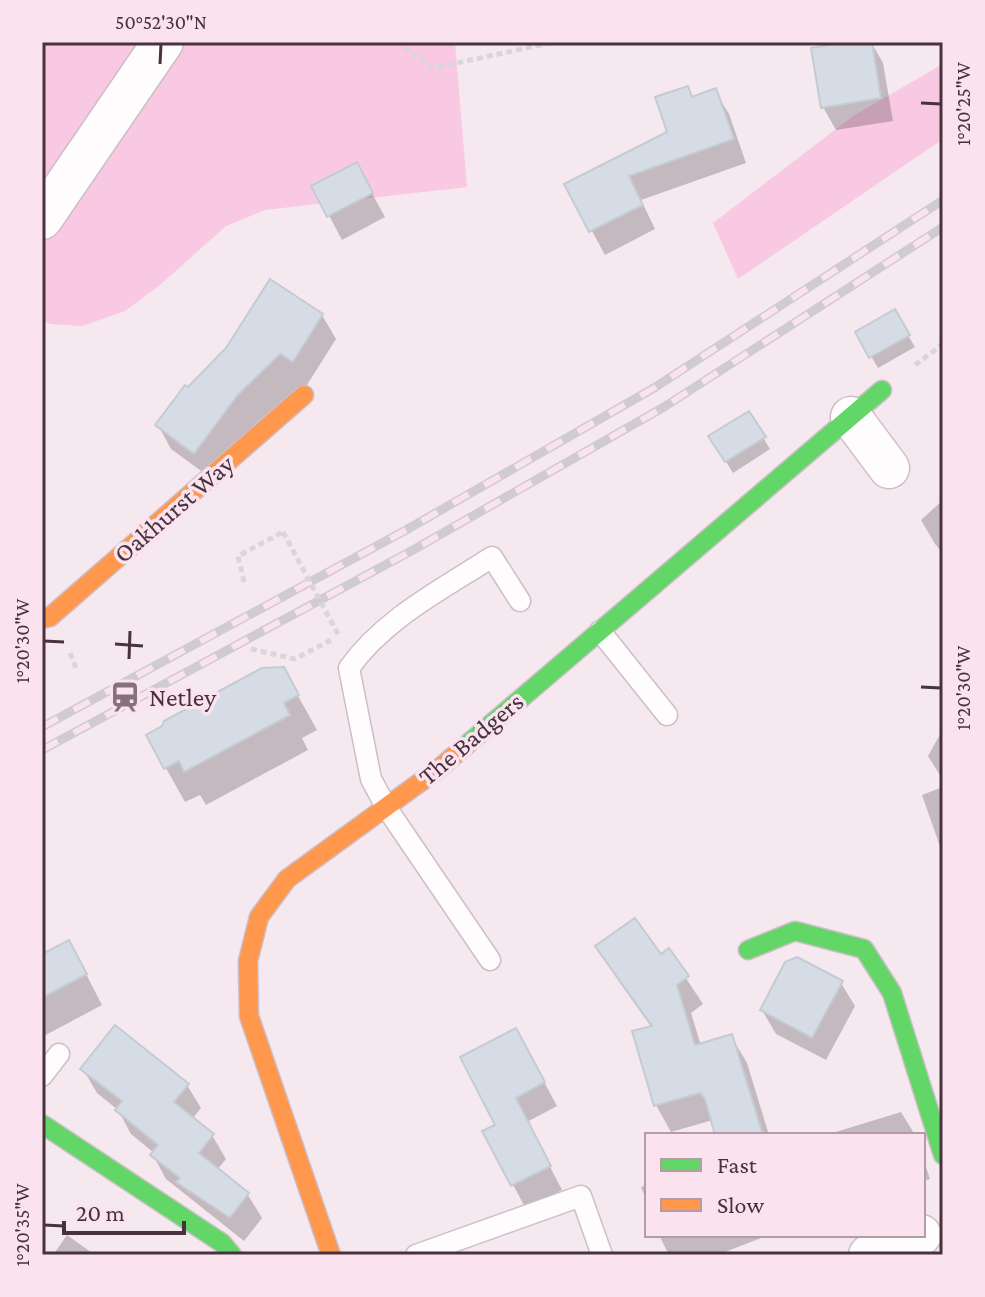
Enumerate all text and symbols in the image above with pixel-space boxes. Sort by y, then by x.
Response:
text: 50°52'30"N [115,11,207,33]
text: 1°20'25"W [952,62,974,146]
street label: Oakhurst Way [108,449,240,569]
text: 1°20'30"W [11,598,33,683]
text: 1°20'30"W [952,645,974,730]
station icon: Netley [108,680,142,714]
place label: Netley [149,683,217,712]
street label: The Badgers [413,687,529,791]
legend [645,1133,925,1237]
text: Fast [717,1151,758,1178]
text: 1°20'35"W [11,1183,33,1267]
scale bar [64,1185,184,1235]
text: Slow [717,1191,764,1218]
text: 20 m [76,1199,125,1226]

